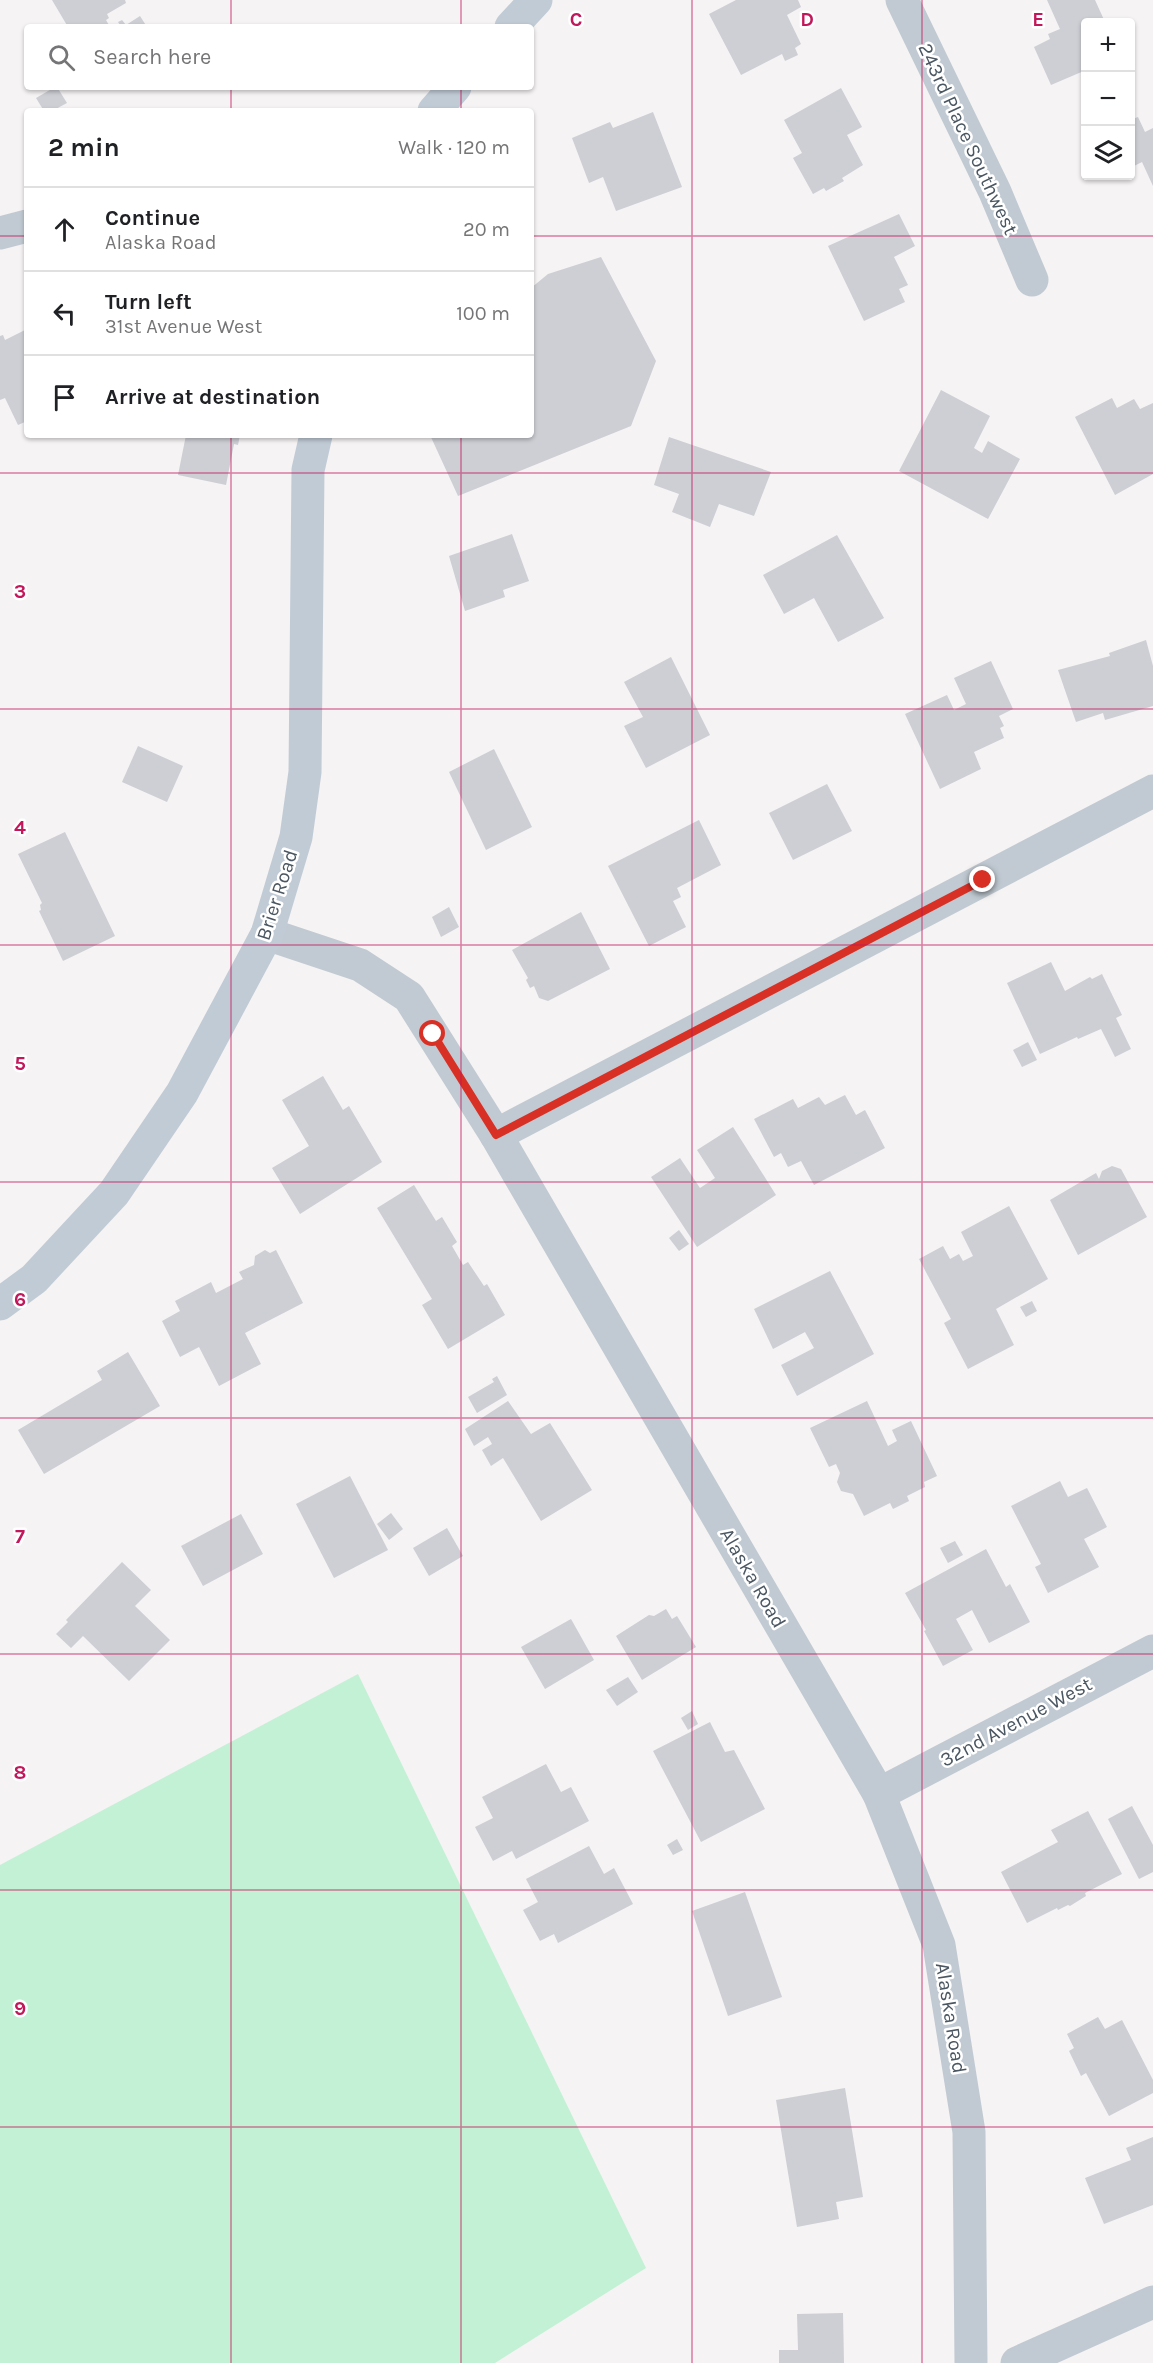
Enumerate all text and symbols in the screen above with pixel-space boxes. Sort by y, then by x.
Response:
text: C [570,8,582,31]
text: D [800,8,814,31]
text: E [1032,8,1044,31]
map controls [1081,18,1135,180]
button: + [1081,18,1135,72]
search box [24,24,534,90]
street label: 243rd Place Southwest [913,39,1023,239]
icon: search [45,41,78,74]
text: Search here [93,44,211,70]
button: − [1081,72,1135,126]
button: layers [1081,126,1135,180]
text: 2 min [48,132,120,163]
text: Walk · 120 m [398,136,510,159]
text: Continue [105,205,200,231]
icon: ahead [48,213,81,246]
text: 20 m [463,218,510,241]
text: Alaska Road [105,231,217,254]
text: Turn left [105,289,192,315]
icon: left [48,297,81,330]
text: 100 m [456,302,510,325]
text: 31st Avenue West [105,315,262,338]
icon: arrive [48,381,81,414]
text: Arrive at destination [105,384,320,410]
text: 3 [14,580,26,603]
text: 4 [14,816,26,839]
street label: Brier Road [252,847,302,943]
route end [969,866,995,892]
route start [419,1020,445,1046]
text: 5 [14,1052,26,1075]
text: 6 [14,1288,26,1311]
street label: Alaska Road [715,1524,791,1632]
text: 7 [15,1525,25,1548]
street label: 32nd Avenue West [936,1672,1096,1772]
text: 8 [14,1761,26,1784]
street label: Alaska Road [931,1961,971,2075]
text: 9 [14,1997,26,2020]

